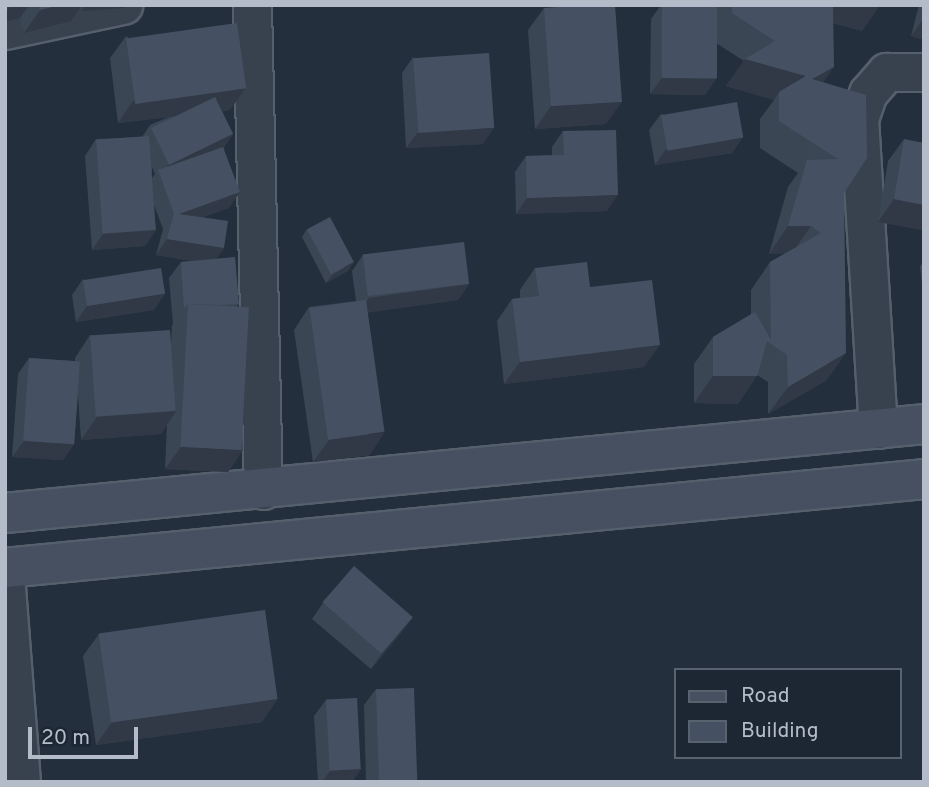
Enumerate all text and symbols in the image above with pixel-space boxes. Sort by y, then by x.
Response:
legend [674,668,901,759]
text: Road [741,683,790,710]
scale bar [32,714,142,758]
text: Building [741,718,819,745]
text: 20 m [41,725,90,752]

